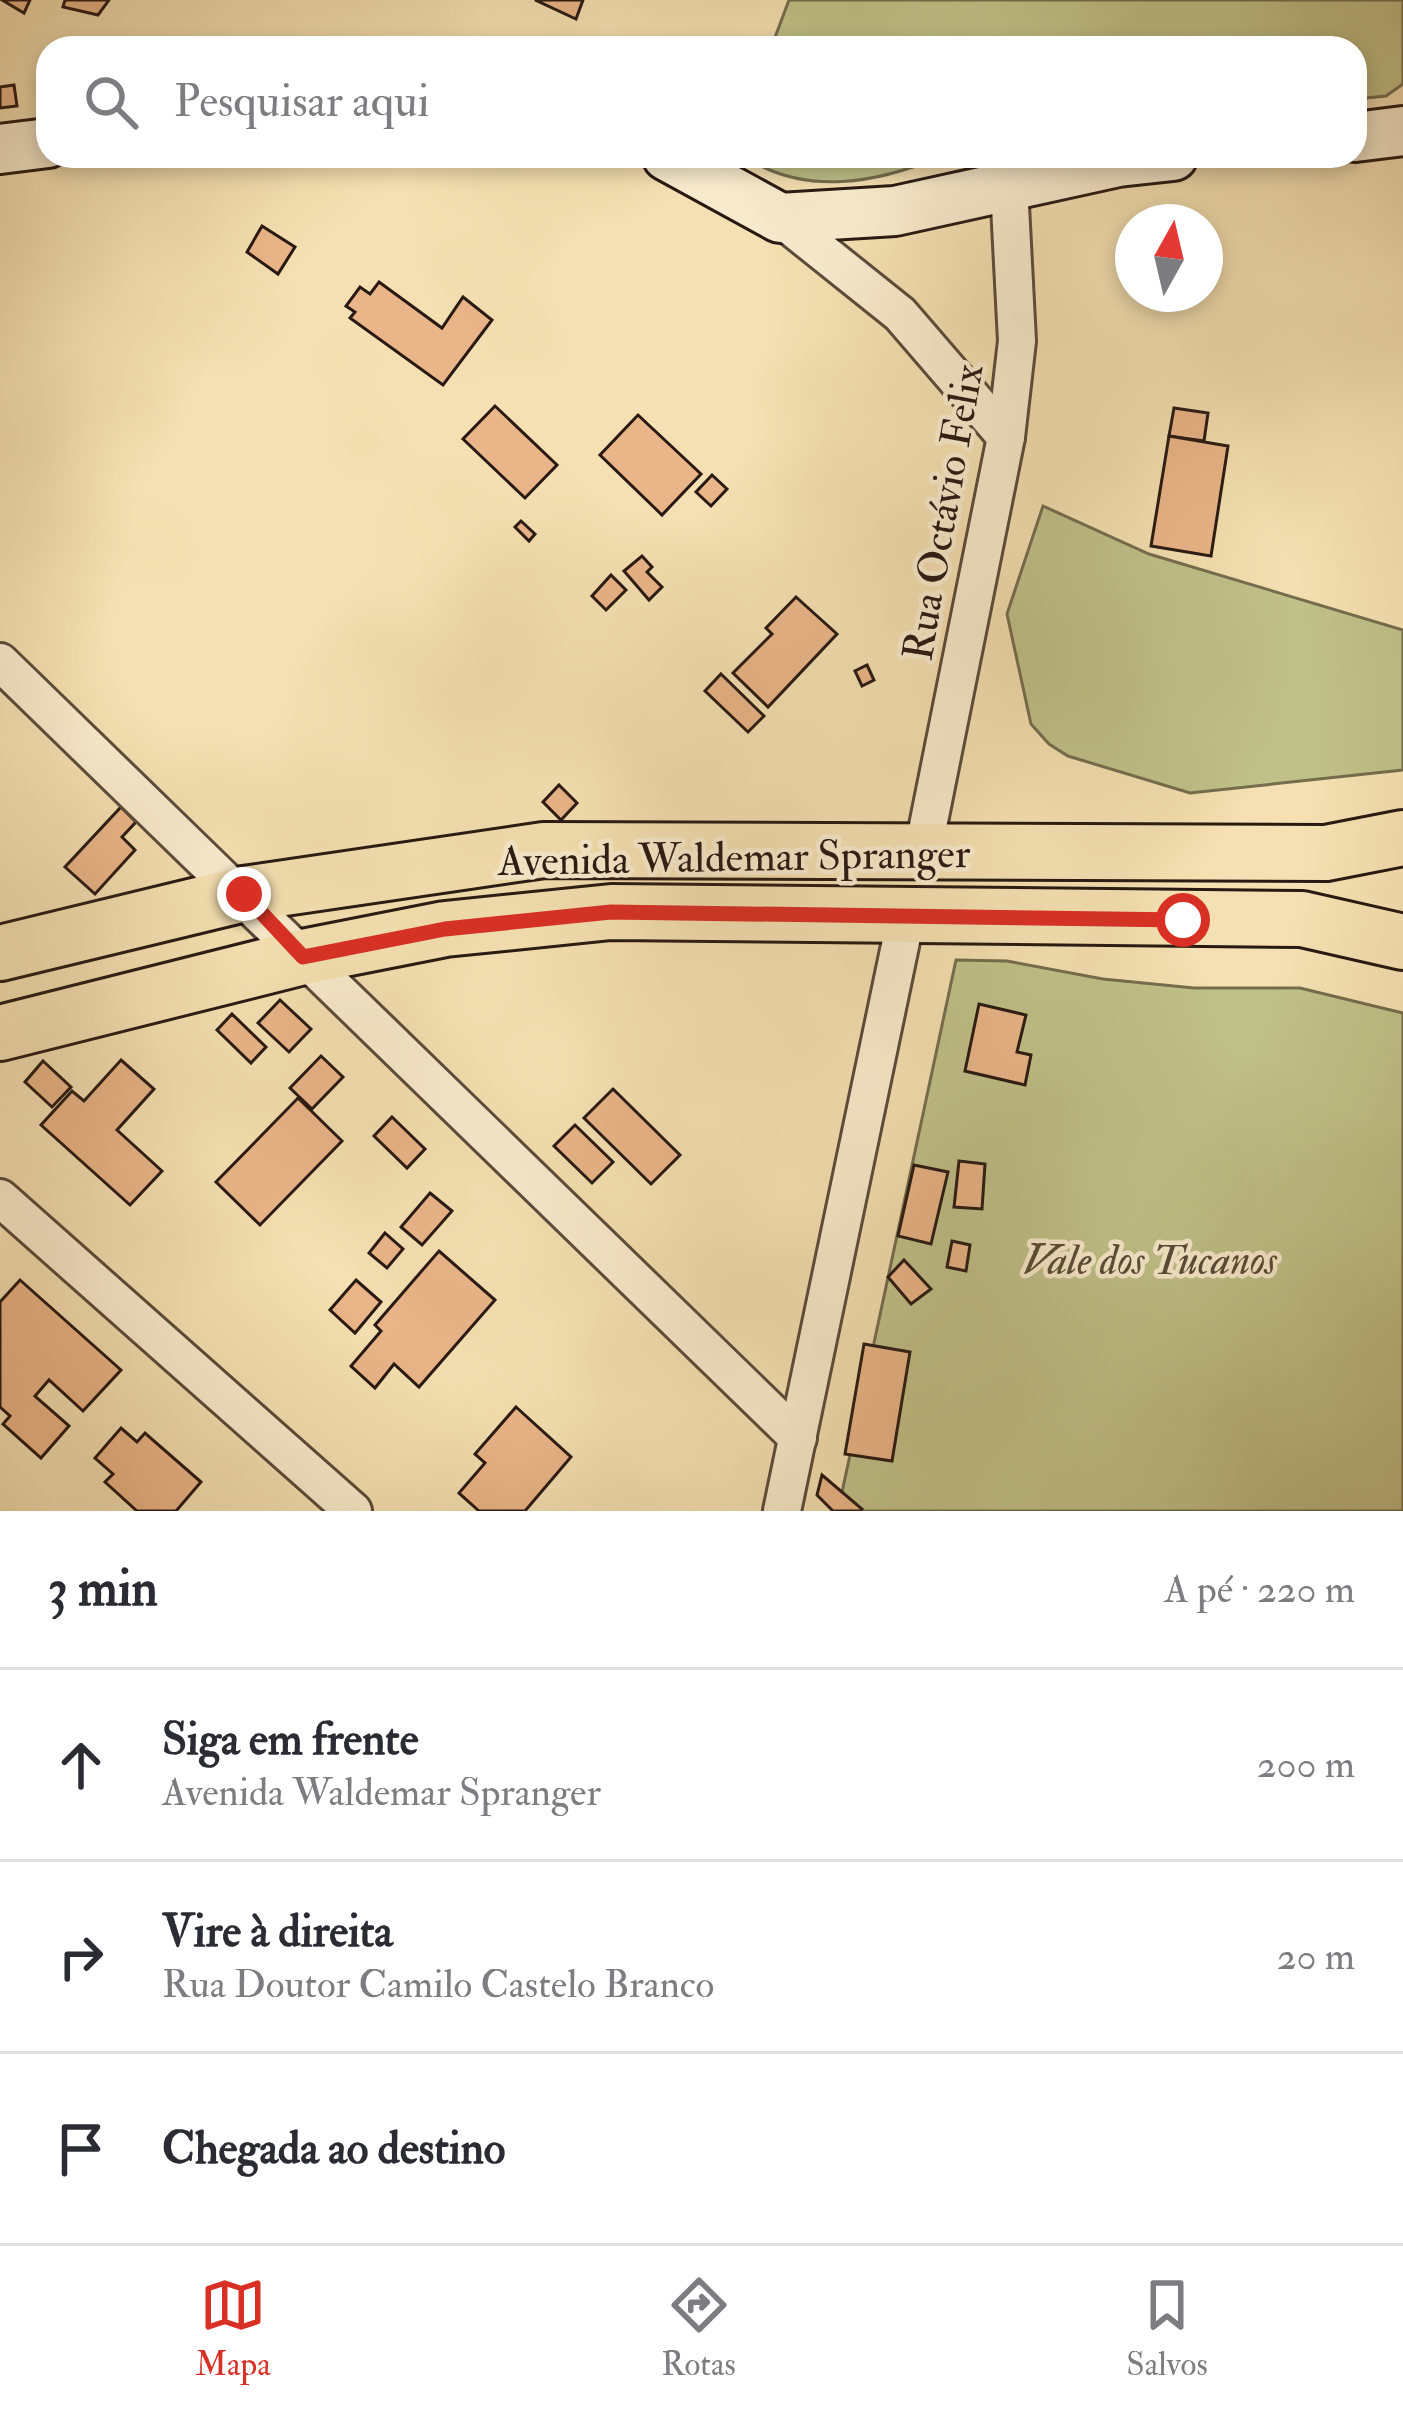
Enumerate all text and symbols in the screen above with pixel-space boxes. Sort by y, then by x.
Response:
search box [36,36,1367,168]
icon: search [78,69,144,135]
text: Pesquisar aqui [174,74,430,130]
north arrow [1115,204,1223,312]
street label: Rua Octávio Felix [892,360,996,665]
street label: Avenida Waldemar Spranger [496,828,971,888]
route end [217,867,271,921]
route start [1156,893,1210,947]
park label: Vale dos Tucanos [1023,1235,1278,1287]
text: 3 min [48,1557,158,1621]
text: A pé · 220 m [1164,1565,1355,1614]
text: Siga em frente [162,1712,419,1768]
icon: ahead [48,1732,114,1798]
text: 200 m [1257,1740,1355,1789]
text: Avenida Waldemar Spranger [162,1768,601,1817]
text: Vire à direita [162,1904,393,1960]
icon: right [48,1924,114,1990]
text: 20 m [1277,1932,1355,1981]
text: Rua Doutor Camilo Castelo Branco [162,1960,714,2009]
icon: arrive [48,2116,114,2182]
text: Chegada ao destino [162,2121,505,2177]
tab: Mapa [195,2272,271,2385]
tab: Rotas [661,2272,736,2385]
tab: Salvos [1126,2272,1208,2385]

